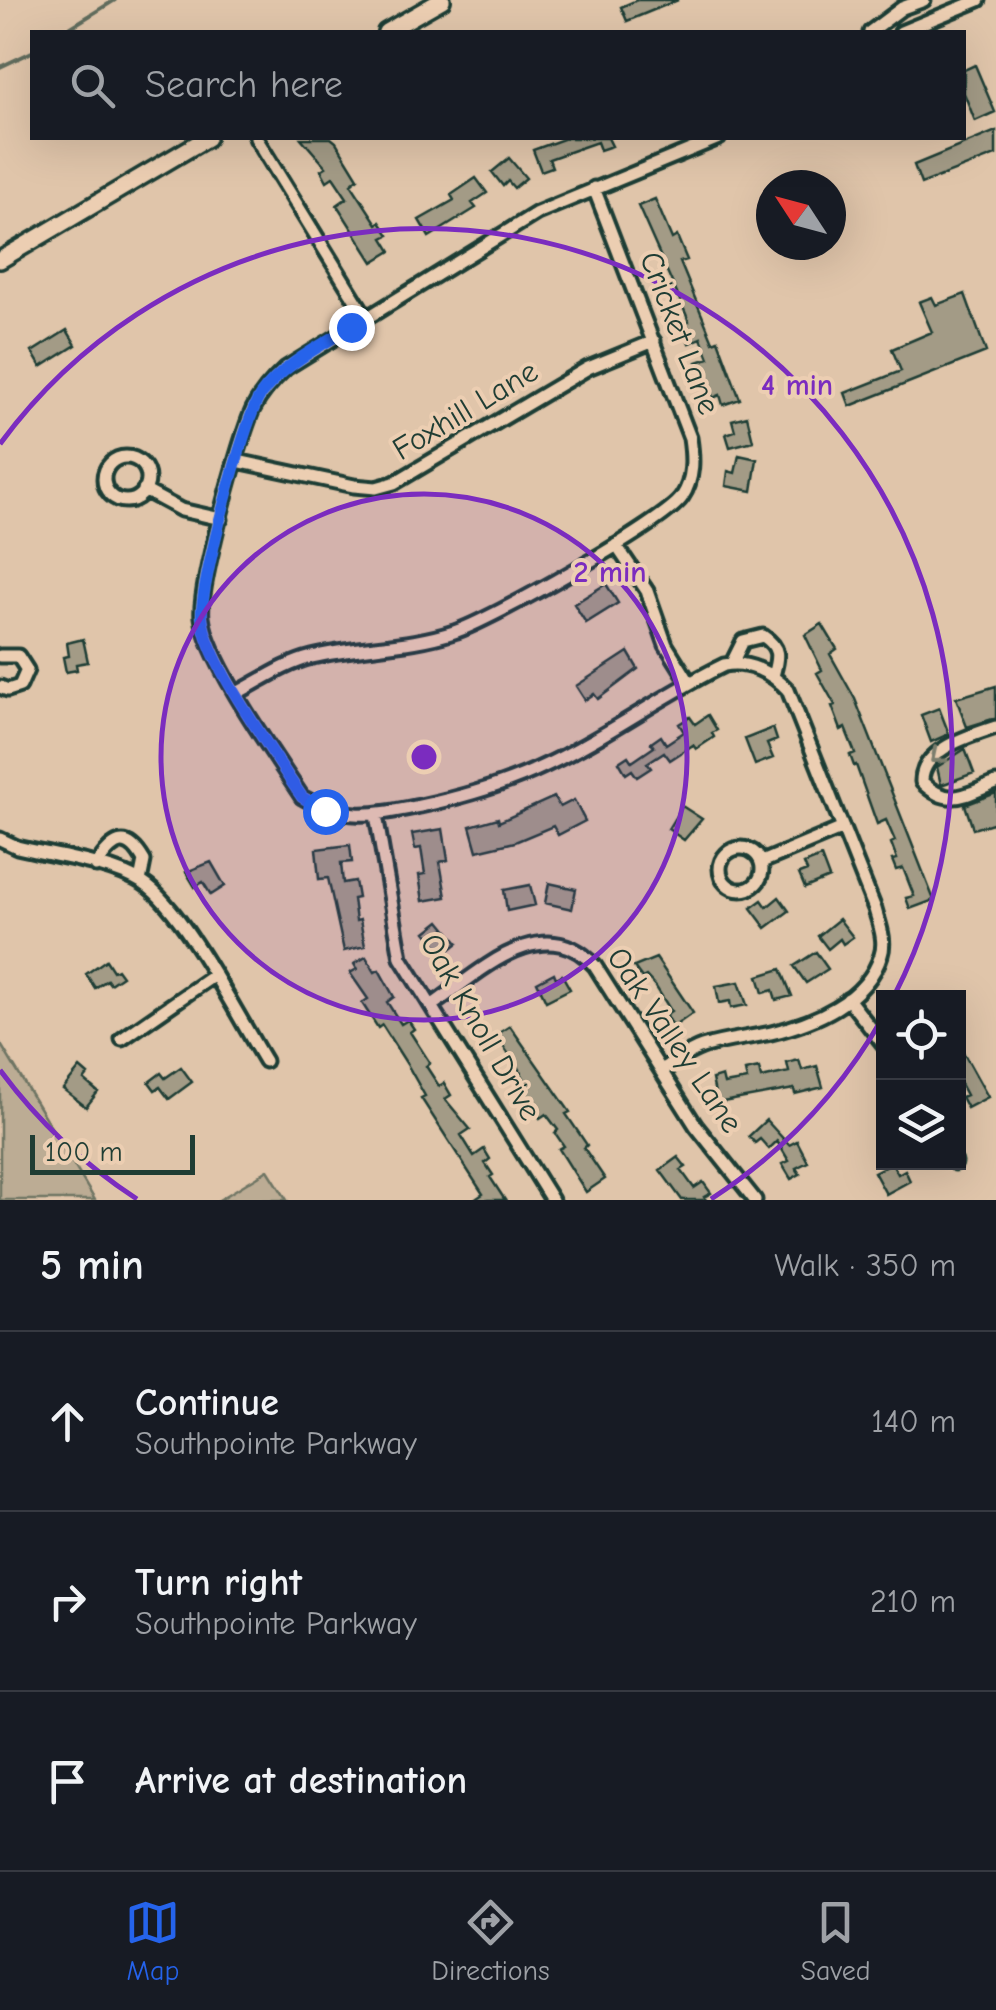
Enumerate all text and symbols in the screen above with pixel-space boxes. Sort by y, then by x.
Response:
search box [30,30,966,140]
icon: search [65,58,120,113]
text: Search here [145,63,343,107]
north arrow [756,170,846,260]
street label: Cricket Lane [632,246,728,420]
route end [329,305,375,351]
street label: Foxhill Lane [386,352,544,468]
text: 4 min [761,368,833,403]
text: 2 min [573,555,647,590]
centre of rings [406,739,442,775]
one-way arrow [930,745,948,763]
route start [303,789,349,835]
street label: Oak Knoll Drive [413,927,549,1127]
street label: Oak Valley Lane [599,940,751,1140]
map controls [876,990,966,1170]
button: locate [876,990,966,1080]
button: layers [876,1080,966,1170]
scale bar [30,1130,195,1174]
text: 100 m [45,1136,123,1168]
text: 5 min [40,1241,144,1290]
text: Walk · 350 m [774,1247,956,1284]
text: Continue [135,1381,279,1425]
icon: ahead [40,1394,95,1449]
text: 140 m [871,1403,956,1440]
text: Southpointe Parkway [135,1425,417,1462]
text: Turn right [135,1561,302,1605]
icon: right [40,1574,95,1629]
text: 210 m [870,1583,956,1620]
text: Southpointe Parkway [135,1605,417,1642]
icon: arrive [40,1754,95,1809]
text: Arrive at destination [135,1759,467,1803]
tab: Map [125,1895,180,1987]
tab: Directions [431,1895,550,1987]
tab: Saved [801,1895,871,1987]

